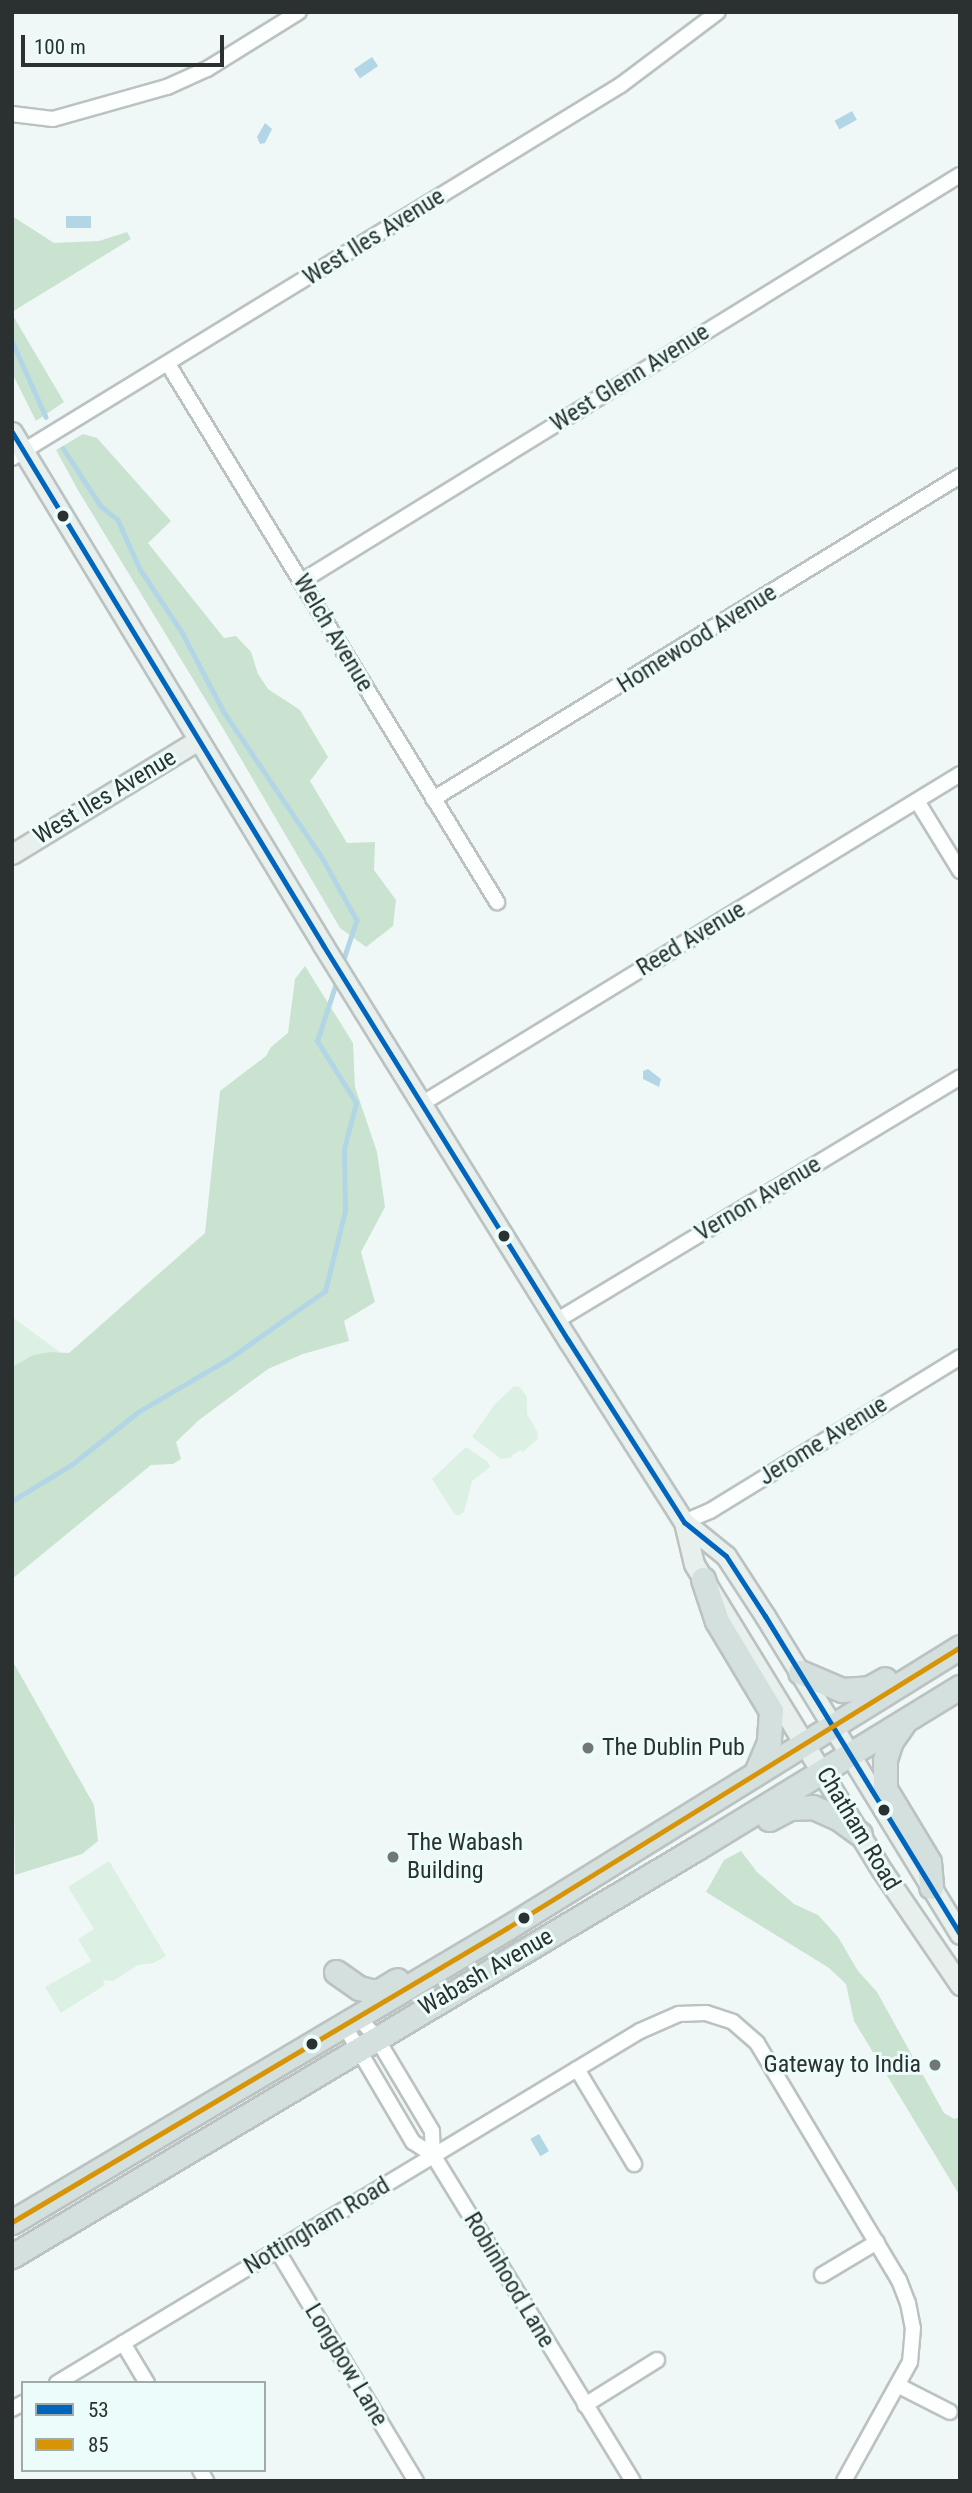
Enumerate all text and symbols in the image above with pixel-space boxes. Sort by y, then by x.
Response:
scale bar [24,21,228,65]
text: 100 m [34,35,86,59]
street label: West Iles Avenue [298,182,450,292]
street label: West Glenn Avenue [545,318,715,438]
unlabelled marker [56,509,70,523]
street label: Welch Avenue [287,569,379,697]
street label: Homewood Avenue [612,578,782,700]
street label: West Iles Avenue [29,743,181,851]
street label: Reed Avenue [631,895,751,983]
street label: Vernon Avenue [690,1150,826,1248]
unlabelled marker [497,1229,511,1243]
street label: Jerome Avenue [754,1390,892,1492]
place label: The Dublin Pub [602,1734,745,1762]
marker: The Dublin Pub [580,1740,596,1756]
street label: Chatham Road [810,1762,906,1896]
unlabelled marker [877,1803,891,1817]
place label: The Wabash Building [407,1829,523,1885]
marker: The Wabash Building [385,1849,401,1865]
unlabelled marker [517,1911,531,1925]
street label: Wabash Avenue [414,1922,558,2022]
unlabelled marker [305,2037,319,2051]
place label: Gateway to India [764,2051,921,2079]
marker: Gateway to India [927,2057,943,2073]
street label: Nottingham Road [239,2171,395,2281]
street label: Robinhood Lane [457,2207,561,2353]
street label: Longbow Lane [298,2299,394,2431]
legend [21,2381,266,2472]
text: 53 [88,2398,109,2422]
text: 85 [88,2433,109,2457]

